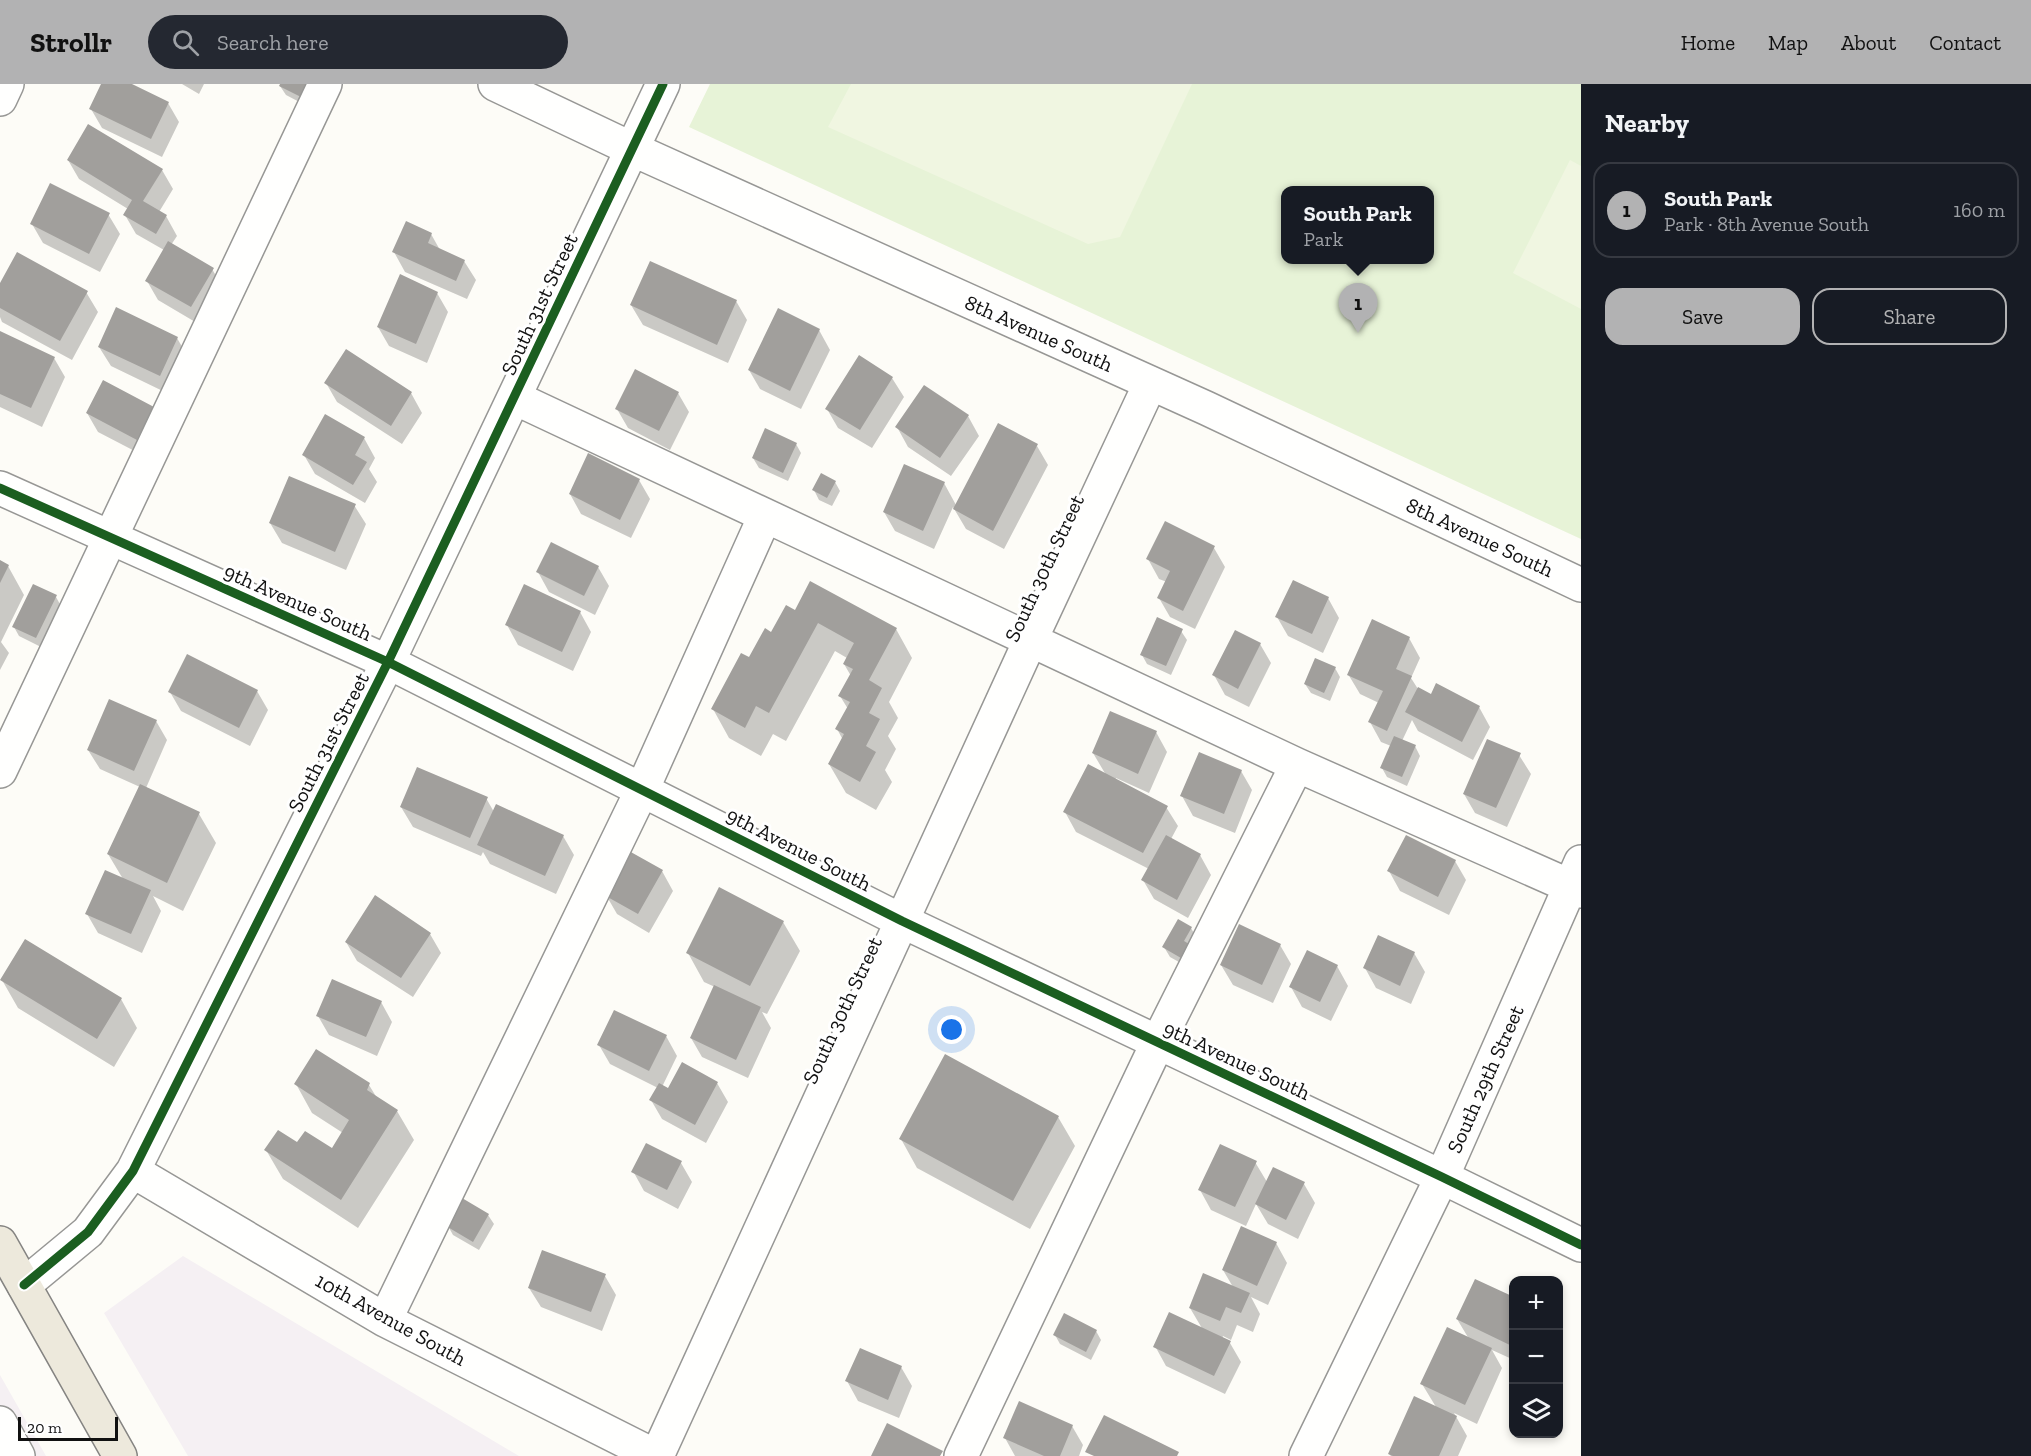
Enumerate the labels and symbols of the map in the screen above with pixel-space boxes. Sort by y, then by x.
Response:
street label: South 31st Street [495,229,583,379]
pin: 1 [1338,284,1378,333]
street label: 8th Avenue South [961,289,1117,377]
street label: South 30th Street [999,490,1089,646]
street label: 8th Avenue South [1402,492,1558,582]
street label: 9th Avenue South [220,558,376,646]
street label: South 31st Street [282,668,374,816]
street label: 9th Avenue South [722,802,876,896]
street label: South 30th Street [797,932,887,1088]
street label: South 29th Street [1441,1001,1529,1157]
your location [937,1015,966,1044]
street label: 9th Avenue South [1160,1015,1315,1105]
street label: 10th Avenue South [311,1267,471,1371]
scale bar [18,1414,118,1442]

